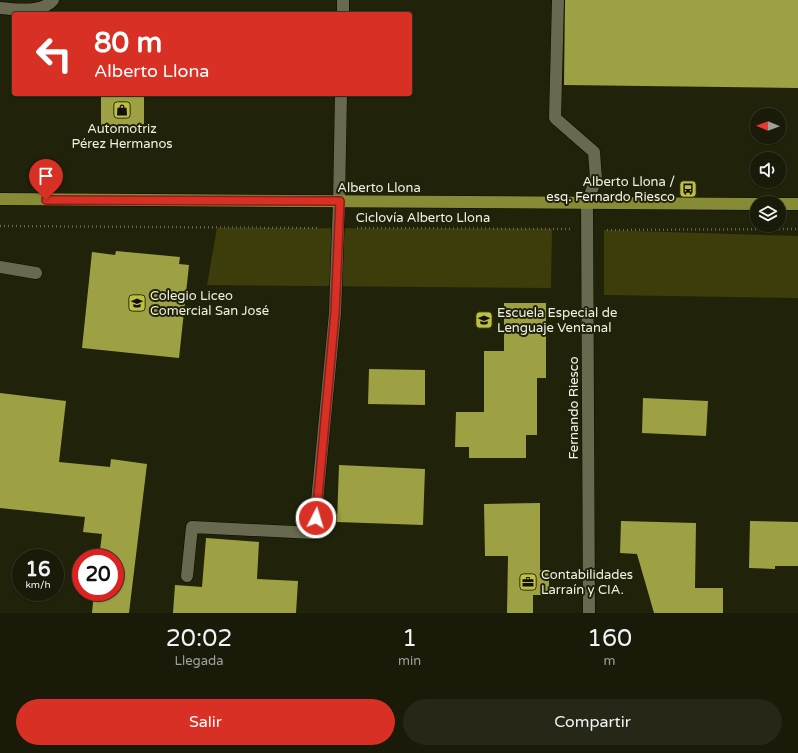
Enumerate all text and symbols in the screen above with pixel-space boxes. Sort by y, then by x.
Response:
text: 80 m [94,26,162,60]
icon: left [28,28,80,80]
text: Alberto Llona [94,60,210,82]
shop icon: Automotriz Pérez Hermanos [112,100,132,120]
north arrow [750,108,786,144]
map controls [750,108,786,232]
place label: Automotriz Pérez Hermanos [71,121,173,152]
button: sound [750,152,786,188]
pin [29,159,63,200]
icon: arrive [35,165,57,187]
place label: Alberto Llona / esq. Fernardo Riesco [546,174,675,205]
bus stop icon: Alberto Llona / esq. Fernardo Riesco [678,179,698,199]
street label: Alberto Llona [337,180,421,196]
button: layers [750,196,786,232]
street label: Ciclovía Alberto Llona [356,210,490,226]
place label: Colegio Liceo Comercial San José [150,288,269,319]
school or university icon: Colegio Liceo Comercial San José [127,293,147,313]
place label: Escuela Especial de Lenguaje Ventanal [497,305,617,336]
school or university icon: Escuela Especial de Lenguaje Ventanal [474,310,494,330]
street label: Fernando Riesco [566,356,582,460]
position arrow [295,497,337,539]
speed limit sign: 20 [72,549,124,601]
text: 16 [25,558,51,582]
place label: Contabilidades Larraín y CIA. [541,567,633,598]
office icon: Contabilidades Larraín y CIA. [518,572,538,592]
text: km/h [25,579,51,591]
text: 20:02 [166,624,232,653]
text: 1 [402,624,417,653]
text: 160 [587,624,632,653]
text: Llegada [174,653,224,669]
text: min [398,653,421,669]
text: m [604,653,616,669]
button: Salir [16,699,395,745]
button: Compartir [403,699,782,745]

